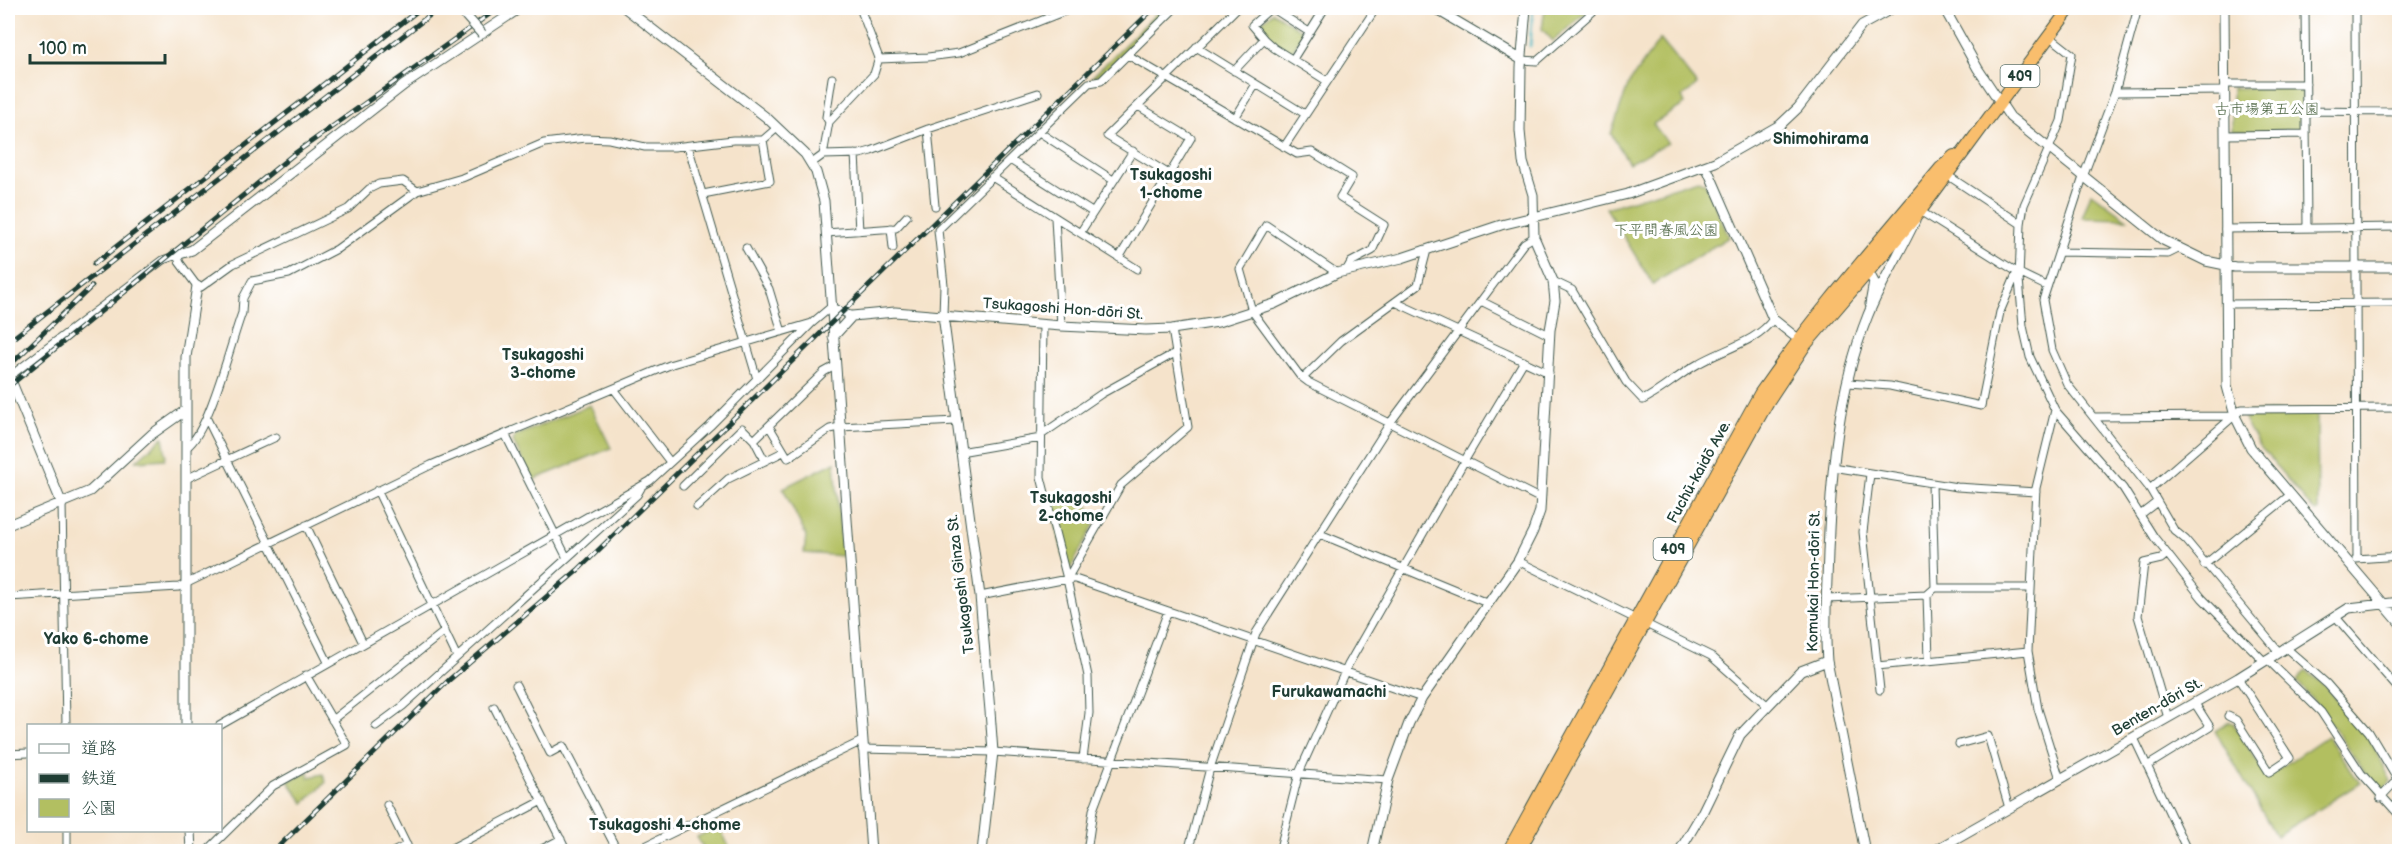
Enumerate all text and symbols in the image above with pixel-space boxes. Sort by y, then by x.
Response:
scale bar [30,27,165,65]
text: 100 m [39,38,87,59]
road number: 409 [2000,65,2040,87]
park label: 古市場第五公園 [2214,100,2320,119]
district label: Shimohirama [1773,130,1869,149]
district label: Tsukagoshi 1-chome [1130,166,1212,203]
park label: 下平間春風公園 [1613,221,1719,240]
street label: Tsukagoshi Hon-dōri St. [982,294,1144,324]
district label: Tsukagoshi 3-chome [502,346,584,383]
street label: Fuchū-kaidō Ave. [1663,417,1735,527]
district label: Tsukagoshi 2-chome [1030,489,1112,526]
street label: Komukai Hon-dōri St. [1803,510,1825,652]
street label: Tsukagoshi Ginza St. [943,513,979,655]
road number: 409 [1654,538,1692,560]
district label: Yako 6-chome [44,630,148,649]
street label: Benten-dōri St. [2109,673,2206,740]
district label: Furukawamachi [1272,683,1387,702]
legend [27,724,222,832]
text: 道路 [81,738,117,759]
text: 鉄道 [81,768,117,789]
text: 公園 [81,798,117,819]
district label: Tsukagoshi 4-chome [589,816,741,835]

